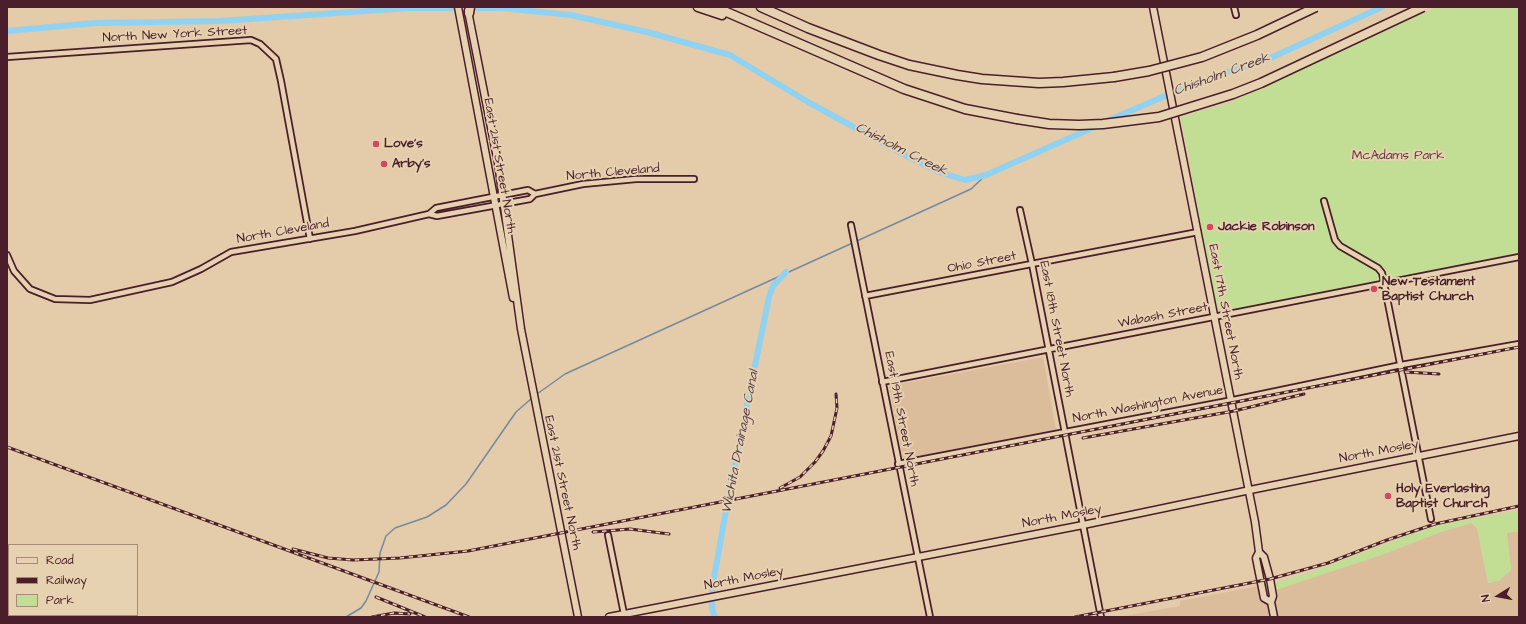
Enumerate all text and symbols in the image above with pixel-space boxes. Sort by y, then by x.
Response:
street label: North New York Street [102,23,248,47]
water label: Chisholm Creek [1172,50,1272,100]
street label: East 21st Street North [479,97,519,235]
water label: Chisholm Creek [852,120,950,180]
place label: Love's [384,136,423,152]
marker: Love's [371,139,381,149]
park label: McAdams Park [1352,148,1444,164]
place label: Arby's [392,156,431,172]
marker: Arby's [379,159,389,169]
street label: North Cleveland [566,161,660,185]
street label: North Cleveland [236,216,330,248]
place label: Jackie Robinson [1218,219,1315,235]
marker: Jackie Robinson [1205,222,1215,232]
street label: East 17th Street North [1204,243,1246,381]
street label: Ohio Street [946,249,1018,277]
street label: East 18th Street North [1035,260,1077,398]
place label: New Testament Baptist Church [1382,274,1475,305]
marker: New Testament Baptist Church [1369,284,1379,294]
street label: Wabash Street [1117,300,1209,332]
street label: East 19th Street North [880,350,922,488]
water label: Wichita Drainage Canal [719,369,763,515]
street label: North Washington Avenue [1071,383,1225,427]
street label: East 21st Street North [540,414,584,552]
street label: North Mosley [1338,437,1420,467]
place label: Holy Everlasting Baptist Church [1396,481,1490,512]
marker: Holy Everlasting Baptist Church [1383,491,1393,501]
street label: North Mosley [1021,502,1103,532]
legend [8,544,138,616]
text: Road [46,552,74,569]
street label: North Mosley [703,564,785,594]
text: Railway [46,572,87,589]
north arrow [1478,576,1518,616]
text: Park [46,592,74,609]
text: N [1478,594,1494,603]

